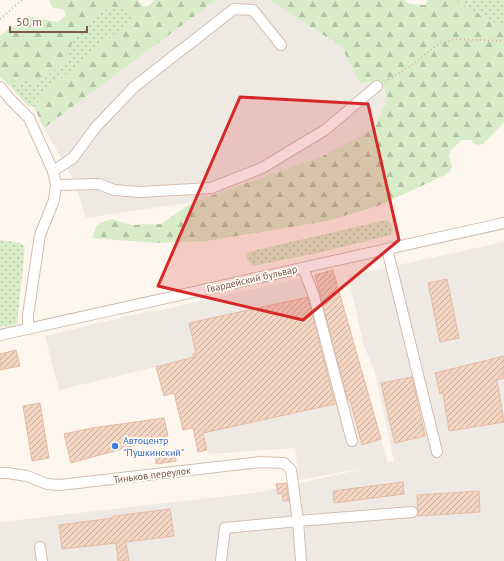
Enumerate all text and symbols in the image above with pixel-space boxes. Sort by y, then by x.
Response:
scale bar [10,8,87,34]
text: 50 m [16,14,42,29]
street label: Гвардейский бульвар [206,262,298,296]
place label: Автоцентр "Пушкинский" [123,434,184,459]
marker: Автоцентр "Пушкинский" [110,441,120,451]
street label: Тиньков переулок [112,464,192,486]

